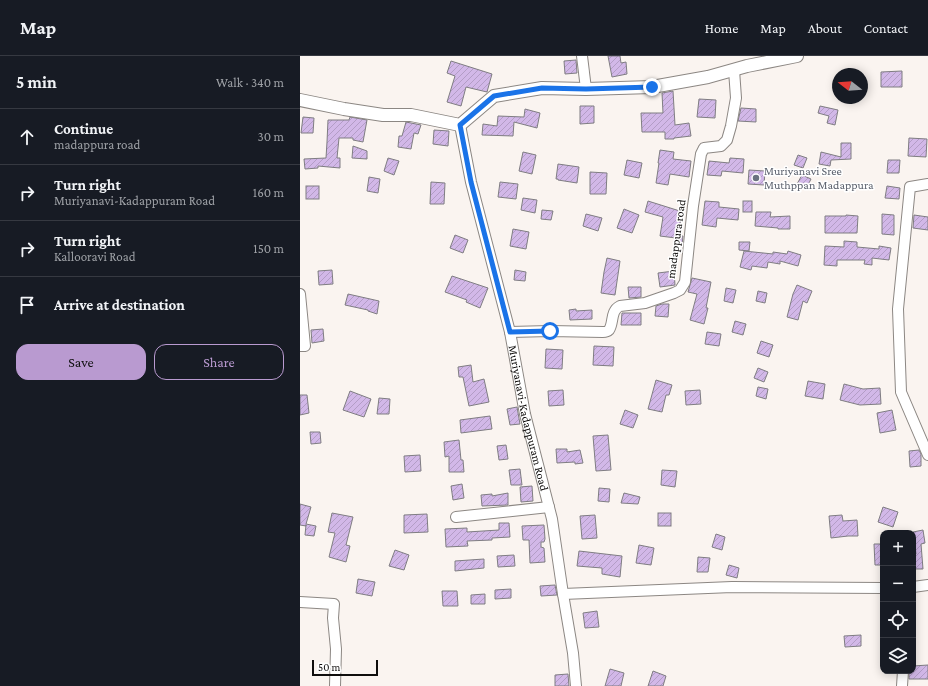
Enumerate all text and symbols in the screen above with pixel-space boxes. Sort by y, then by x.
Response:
text: Map [20,17,56,38]
text: Home [705,20,738,36]
text: Map [760,20,786,36]
text: About [808,20,842,36]
text: Contact [864,20,908,36]
north arrow [832,68,868,104]
text: 5 min [16,73,57,92]
text: Walk · 340 m [216,75,284,90]
route end [643,78,661,96]
text: Continue [54,121,113,137]
icon: ahead [16,126,38,148]
text: 30 m [258,129,284,144]
text: madappura road [54,137,140,152]
place label: Muriyanavi Sree Muthppan Madappura [764,164,874,192]
marker: Muriyanavi Sree Muthppan Madappura [751,173,761,183]
text: Turn right [54,177,121,193]
icon: right [16,182,38,204]
text: 160 m [253,185,284,200]
text: Muriyanavi-Kadappuram Road [54,193,215,208]
street label: madappura road [664,198,689,279]
text: Turn right [54,233,121,249]
icon: right [16,238,38,260]
text: 150 m [253,241,284,256]
text: Kallooravi Road [54,249,136,264]
icon: arrive [16,294,38,316]
text: Arrive at destination [54,297,185,313]
route start [541,322,559,340]
button: Save [16,344,146,380]
button: Share [154,344,284,380]
street label: Muriyanavi-Kadappuram Road [506,344,552,493]
map controls [880,530,916,674]
button: + [880,530,916,566]
button: − [880,566,916,602]
button: locate [880,602,916,638]
button: layers [880,638,916,674]
scale bar [312,658,378,677]
text: 50 m [318,661,340,673]

